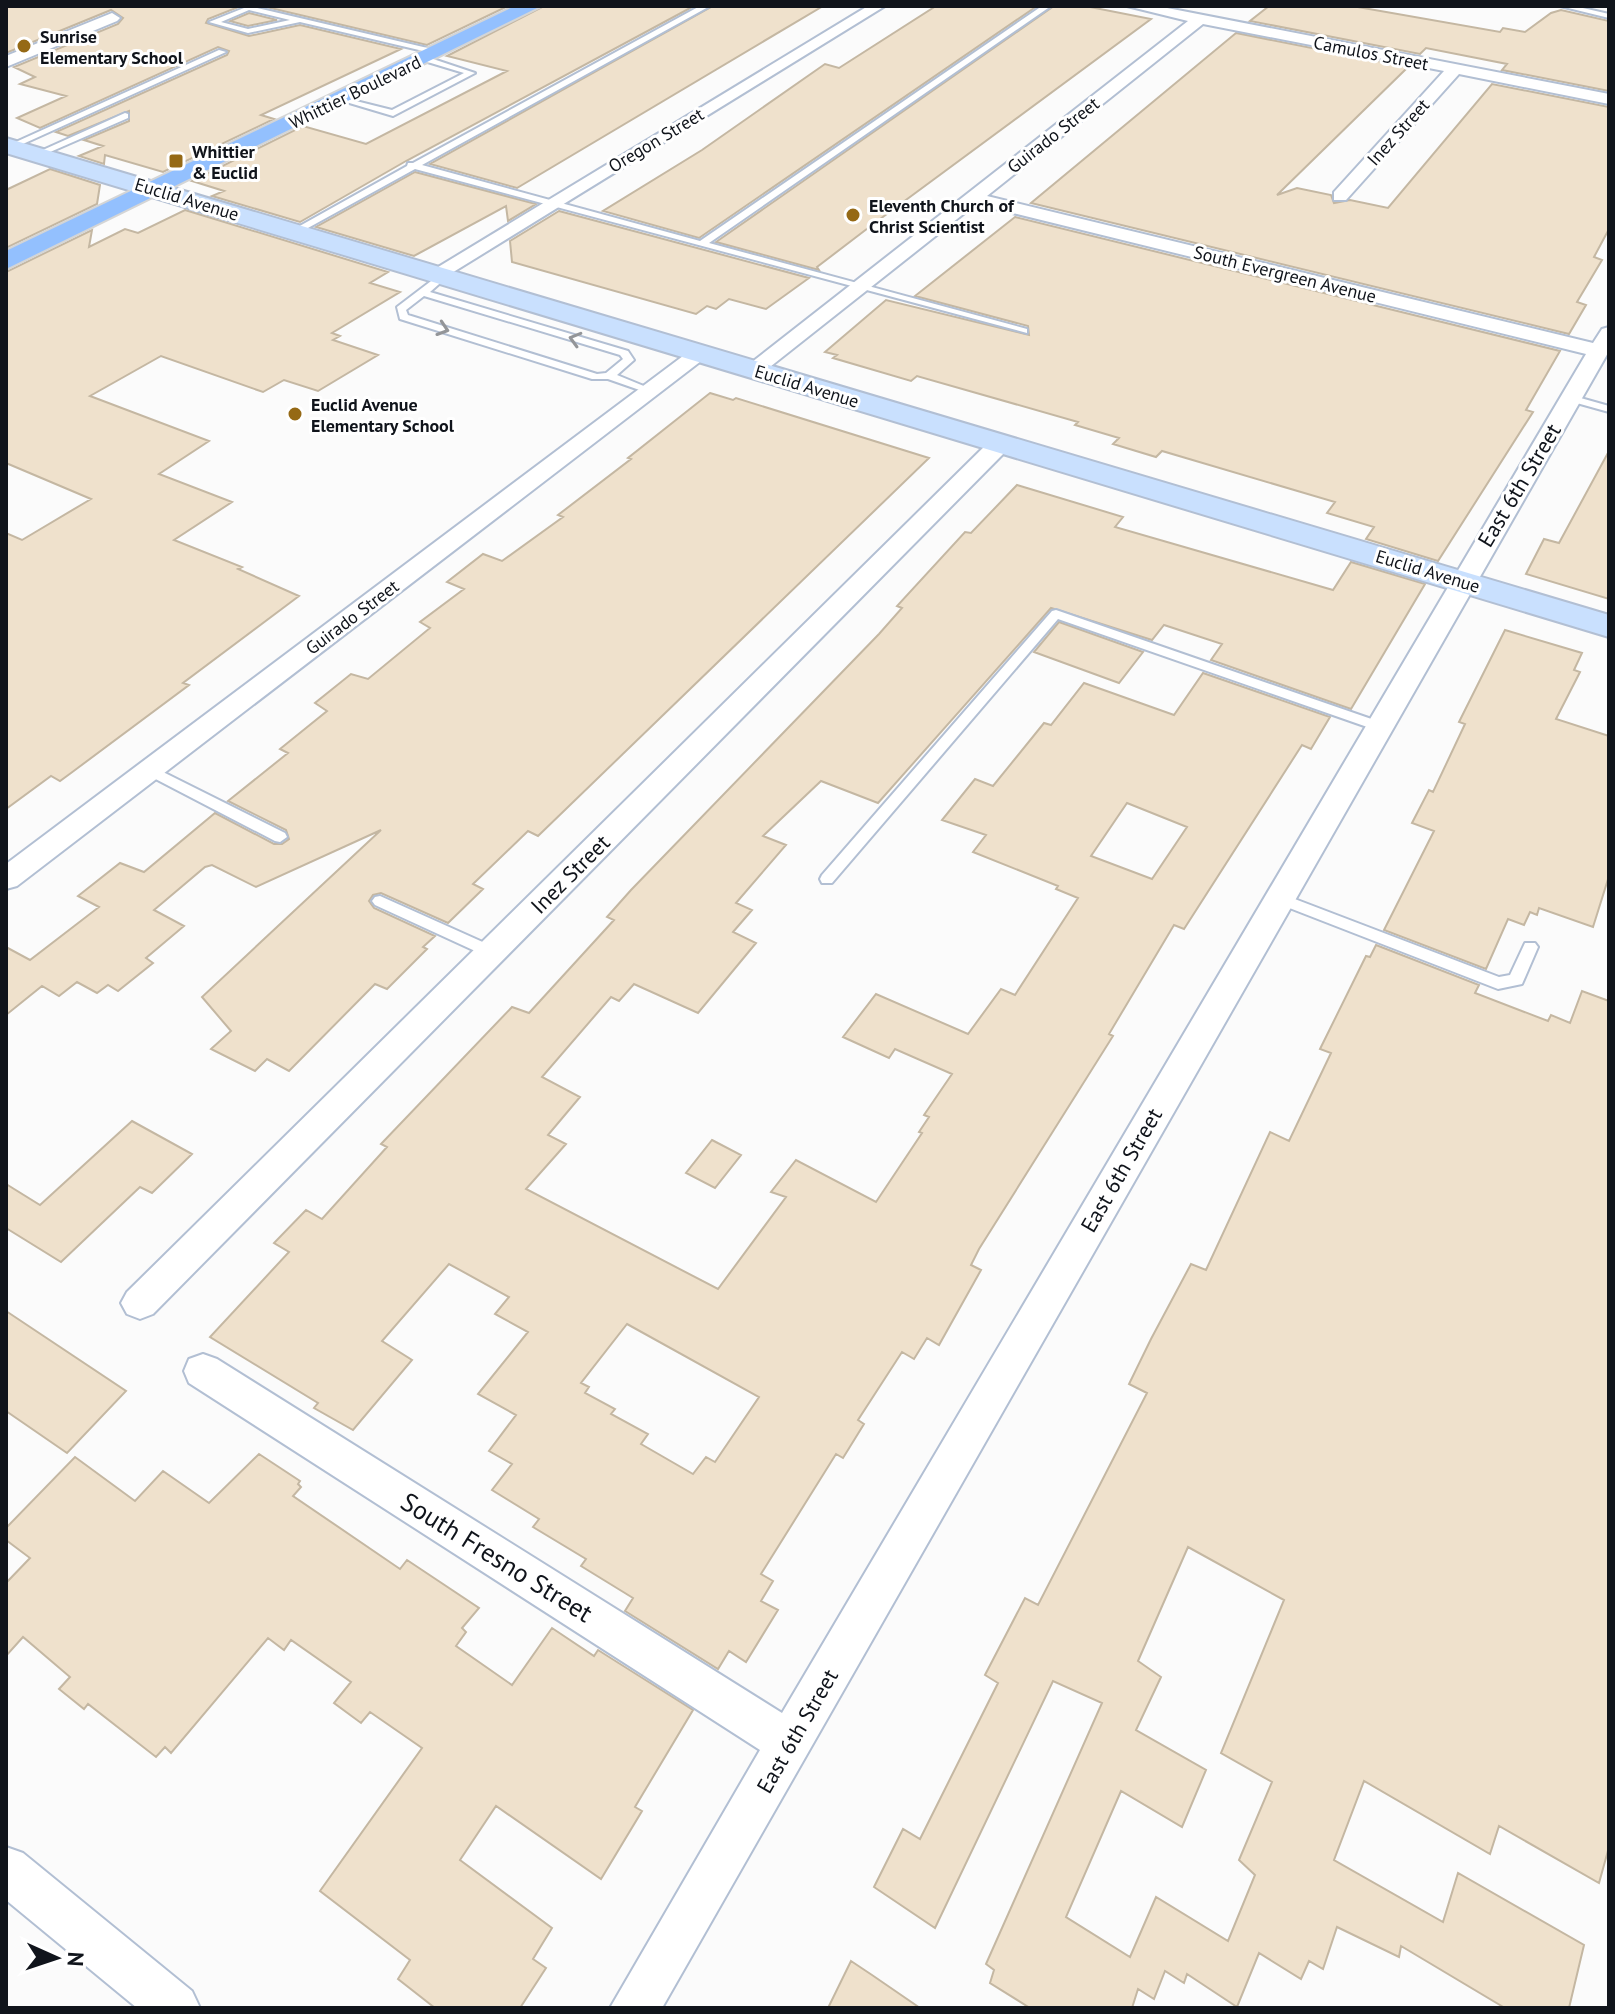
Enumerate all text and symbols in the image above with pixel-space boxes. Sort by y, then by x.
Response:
place label: Sunrise Elementary School [40,25,184,69]
street label: Camulos Street [1312,31,1430,75]
marker: Sunrise Elementary School [15,37,33,55]
street label: Whittier Boulevard [285,50,425,134]
street label: Guirado Street [1002,92,1104,178]
street label: Inez Street [1362,94,1434,170]
street label: Oregon Street [604,103,708,177]
place label: Whittier & Euclid [192,140,258,184]
marker: Whittier & Euclid [167,152,185,170]
street label: Euclid Avenue [132,172,242,226]
place label: Eleventh Church of Christ Scientist [869,194,1015,238]
marker: Eleventh Church of Christ Scientist [844,206,862,224]
street label: South Evergreen Avenue [1191,240,1379,308]
one-way arrow [435,319,449,335]
one-way arrow [569,332,582,348]
street label: Euclid Avenue [752,359,862,413]
place label: Euclid Avenue Elementary School [311,393,455,437]
marker: Euclid Avenue Elementary School [286,405,304,423]
street label: East 6th Street [1471,418,1567,552]
street label: Euclid Avenue [1373,544,1483,598]
street label: Guirado Street [301,575,403,659]
street label: Inez Street [525,828,616,919]
street label: East 6th Street [1074,1102,1168,1237]
street label: South Fresno Street [395,1485,599,1629]
street label: East 6th Street [750,1663,844,1798]
north arrow [16,1918,96,1998]
text: N [62,1951,90,1967]

